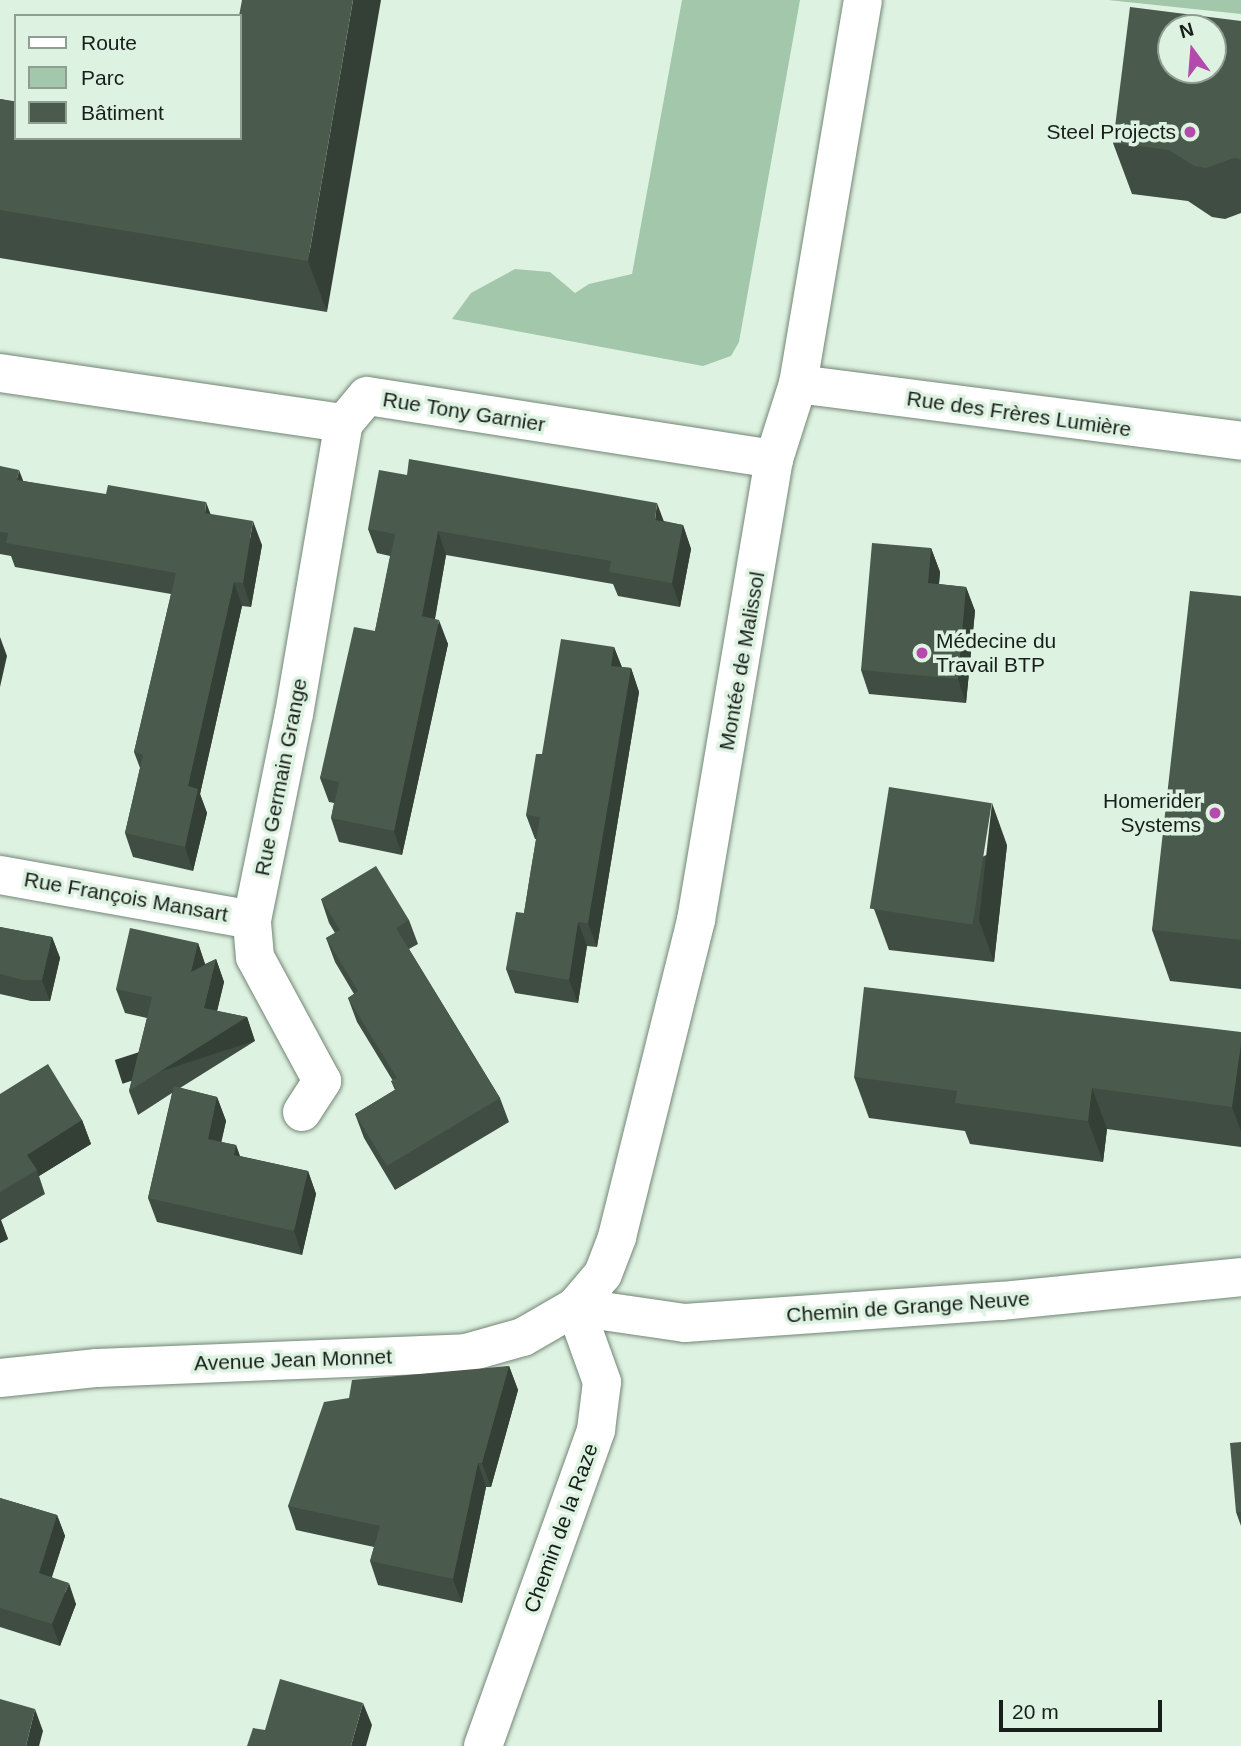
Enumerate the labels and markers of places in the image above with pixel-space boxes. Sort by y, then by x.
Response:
place label: Steel Projects [1046,119,1176,145]
marker: Steel Projects [1182,124,1198,140]
place label: Médecine du Travail BTP [936,628,1056,678]
marker: Médecine du Travail BTP [914,645,930,661]
place label: Homerider Systems [1103,788,1201,838]
marker: Homerider Systems [1207,805,1223,821]

